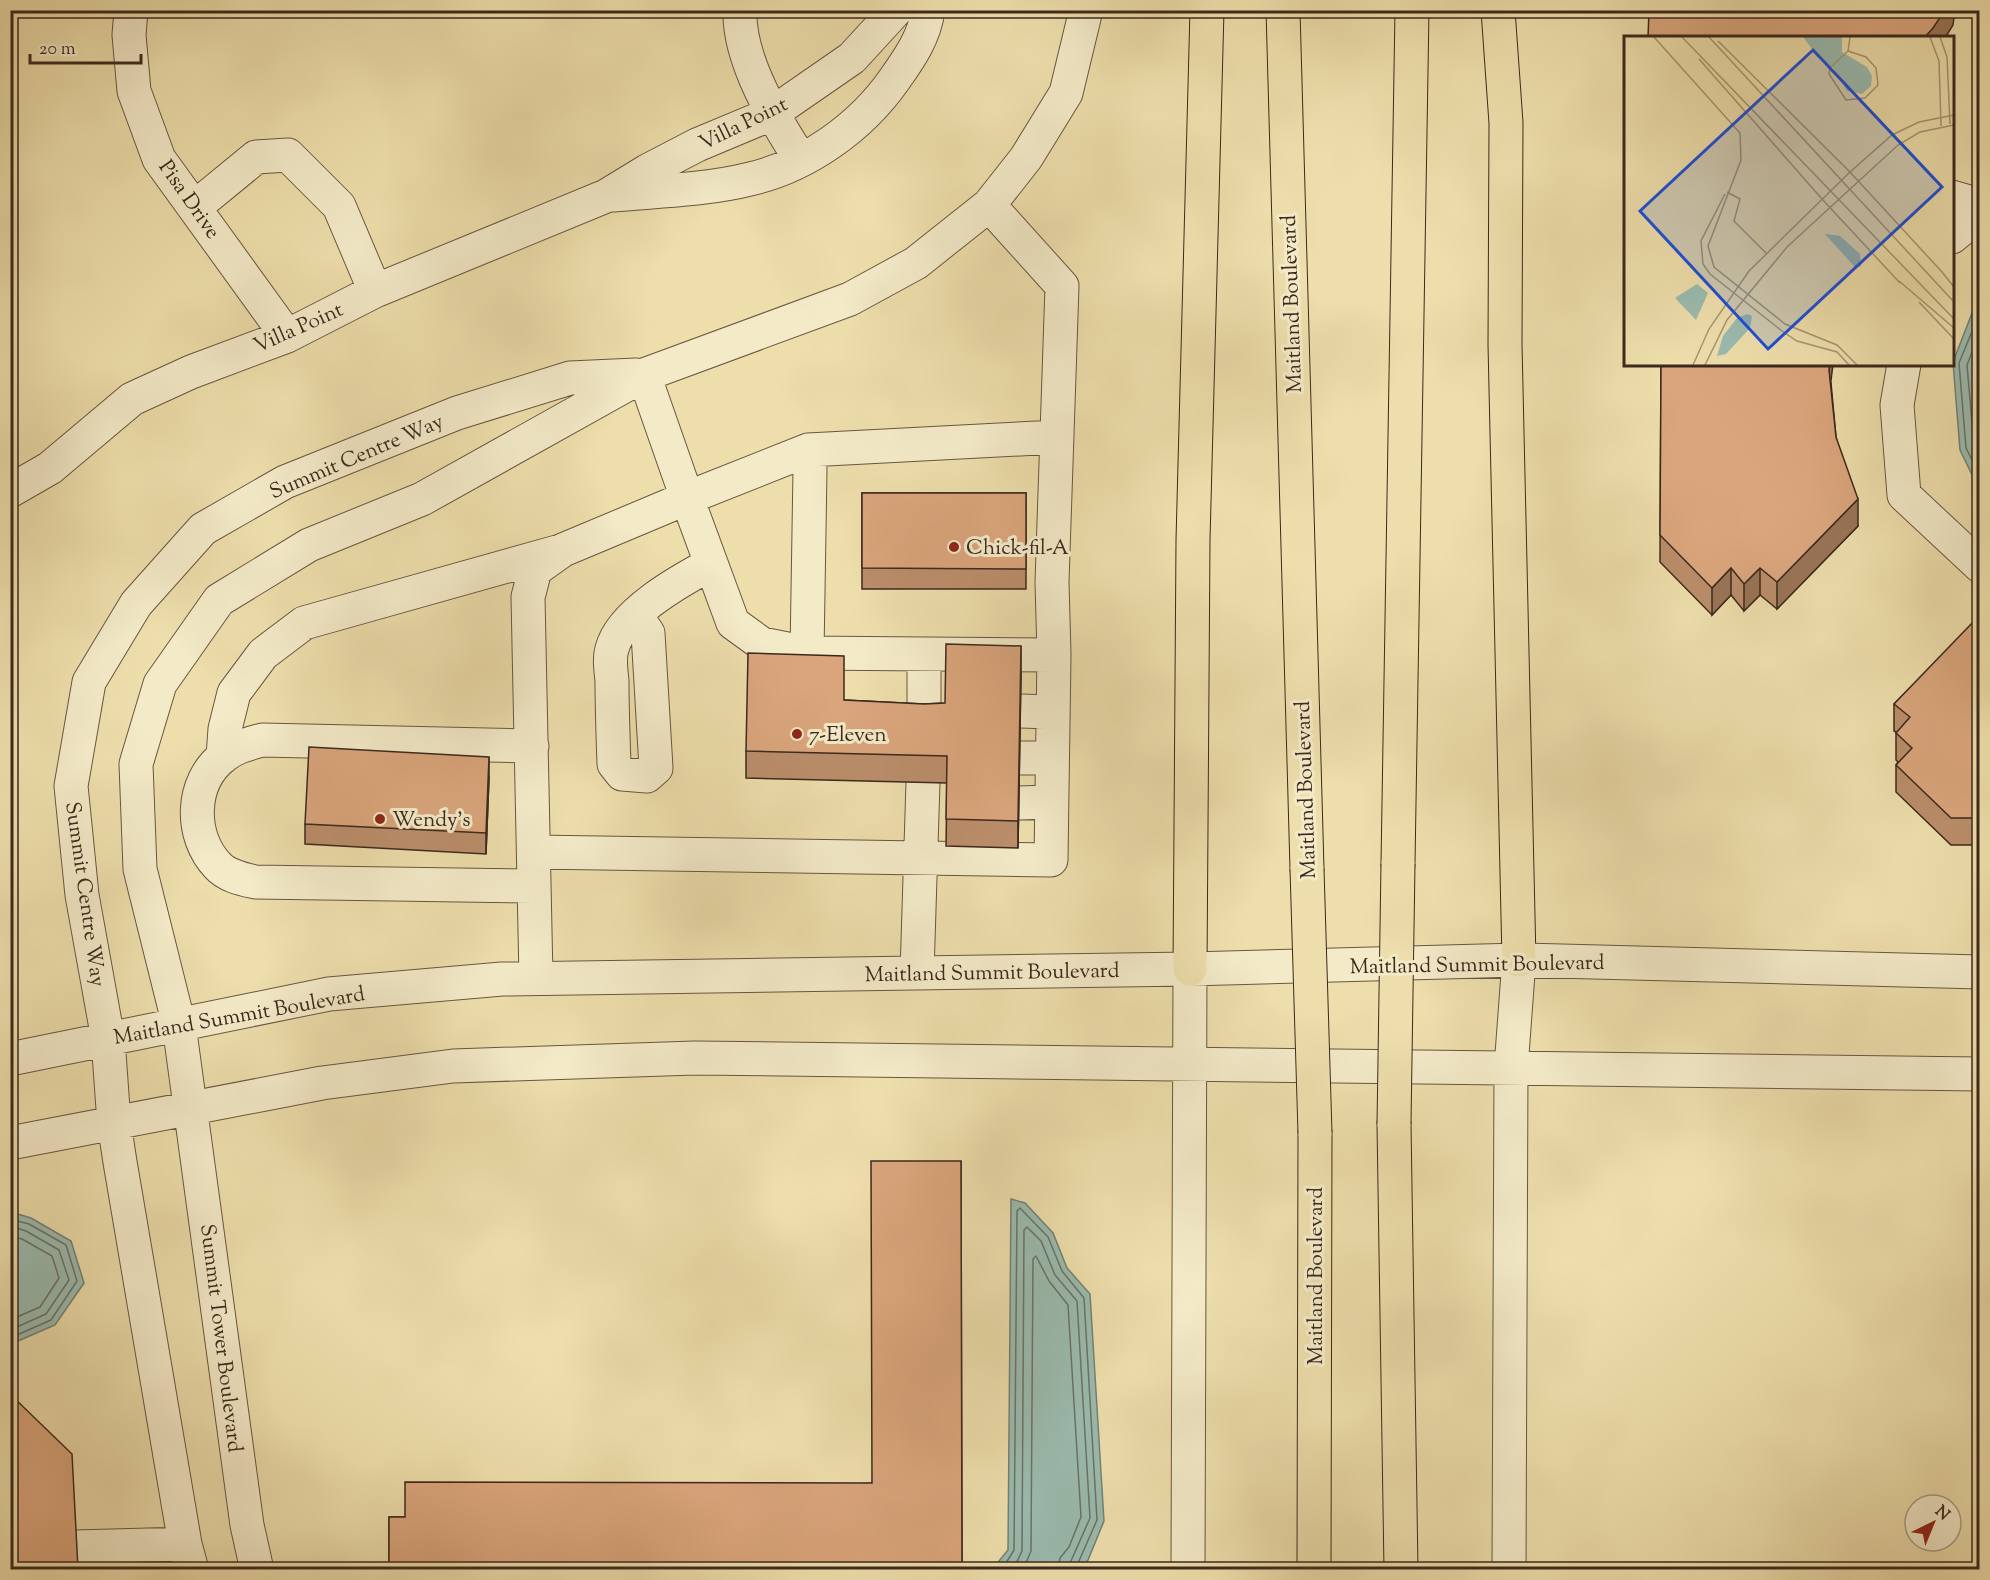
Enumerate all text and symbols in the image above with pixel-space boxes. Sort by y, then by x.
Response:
scale bar [30,27,141,65]
inset map [1624,36,1954,366]
text: 20 m [39,37,76,63]
street label: Villa Point [694,90,793,159]
street label: Pisa Drive [150,154,227,246]
street label: Maitland Boulevard [1275,214,1311,393]
street label: Villa Point [249,296,348,362]
street label: Summit Centre Way [265,407,449,508]
place label: Chick-fil-A [966,534,1069,564]
marker: Chick-fil-A [947,540,961,554]
street label: Maitland Boulevard [1289,700,1325,879]
place label: 7-Eleven [809,721,887,751]
marker: 7-Eleven [790,727,804,741]
street label: Summit Centre Way [56,800,112,989]
place label: Wendy's [392,806,471,836]
marker: Wendy's [373,812,387,826]
street label: Maitland Summit Boulevard [1349,949,1605,983]
street label: Maitland Summit Boulevard [864,957,1120,991]
street label: Maitland Summit Boulevard [111,980,368,1054]
street label: Maitland Boulevard [1302,1187,1332,1365]
street label: Summit Tower Boulevard [191,1222,249,1454]
north arrow [1903,1493,1963,1553]
text: N [1929,1501,1954,1527]

